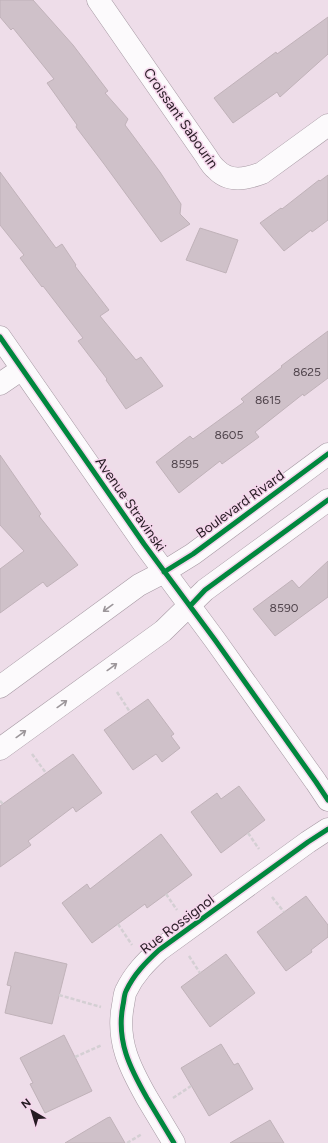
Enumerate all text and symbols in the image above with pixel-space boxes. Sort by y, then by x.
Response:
street label: Croissant Sabourin [140,65,222,172]
house number: 8625 [293,365,321,379]
house number: 8615 [255,393,281,407]
house number: 8605 [215,428,243,442]
street label: Avenue Stravinski [92,454,169,555]
house number: 8595 [171,457,199,471]
street label: Boulevard Rivard [193,467,288,542]
house number: 8590 [270,601,299,615]
one-way arrow [102,604,113,612]
one-way arrow [107,663,118,672]
one-way arrow [56,700,67,708]
one-way arrow [16,730,27,738]
street label: Rue Rossignol [137,891,218,958]
north arrow [12,1091,52,1131]
text: N [19,1096,34,1111]

